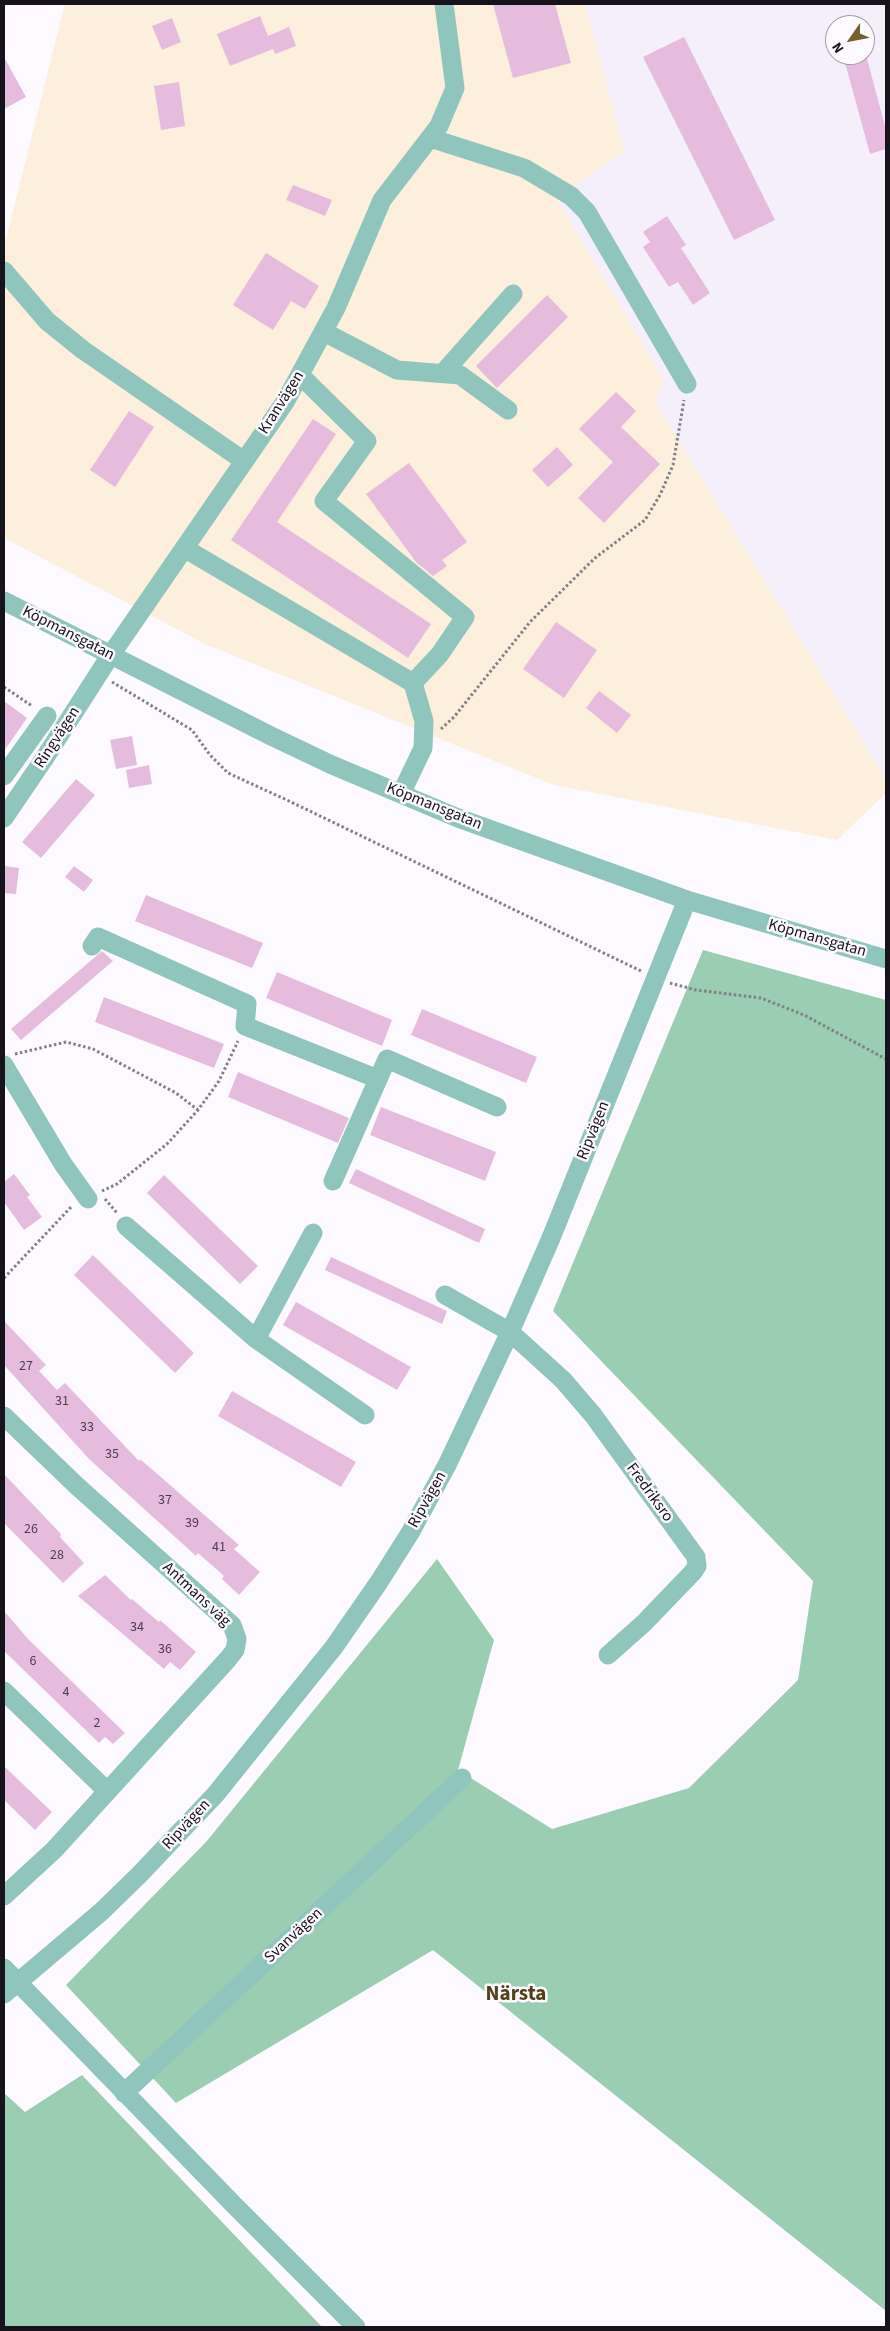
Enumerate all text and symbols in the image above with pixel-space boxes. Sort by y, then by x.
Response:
north arrow [825,15,875,65]
text: N [827,38,849,57]
street label: Kranvägen [255,368,309,438]
street label: Köpmansgatan [19,603,117,665]
street label: Ringvägen [31,704,85,772]
street label: Köpmansgatan [384,779,484,835]
street label: Köpmansgatan [766,916,868,962]
street label: Ripvägen [574,1099,614,1163]
house number: 27 [19,1359,33,1375]
house number: 31 [55,1394,69,1410]
house number: 33 [80,1420,94,1436]
house number: 35 [105,1447,119,1463]
street label: Fredriksro [621,1460,677,1526]
street label: Ripvägen [405,1468,451,1532]
house number: 37 [158,1493,172,1509]
house number: 39 [185,1516,199,1532]
house number: 26 [24,1522,38,1538]
house number: 41 [212,1540,226,1556]
house number: 28 [50,1548,64,1564]
street label: Antmans väg [158,1559,234,1631]
house number: 34 [130,1620,144,1636]
house number: 36 [158,1642,172,1658]
house number: 6 [30,1654,36,1670]
house number: 4 [63,1685,69,1701]
house number: 2 [94,1716,100,1732]
street label: Ripvägen [159,1796,215,1854]
street label: Svanvägen [261,1904,327,1968]
district label: Närsta [486,1982,546,2008]

